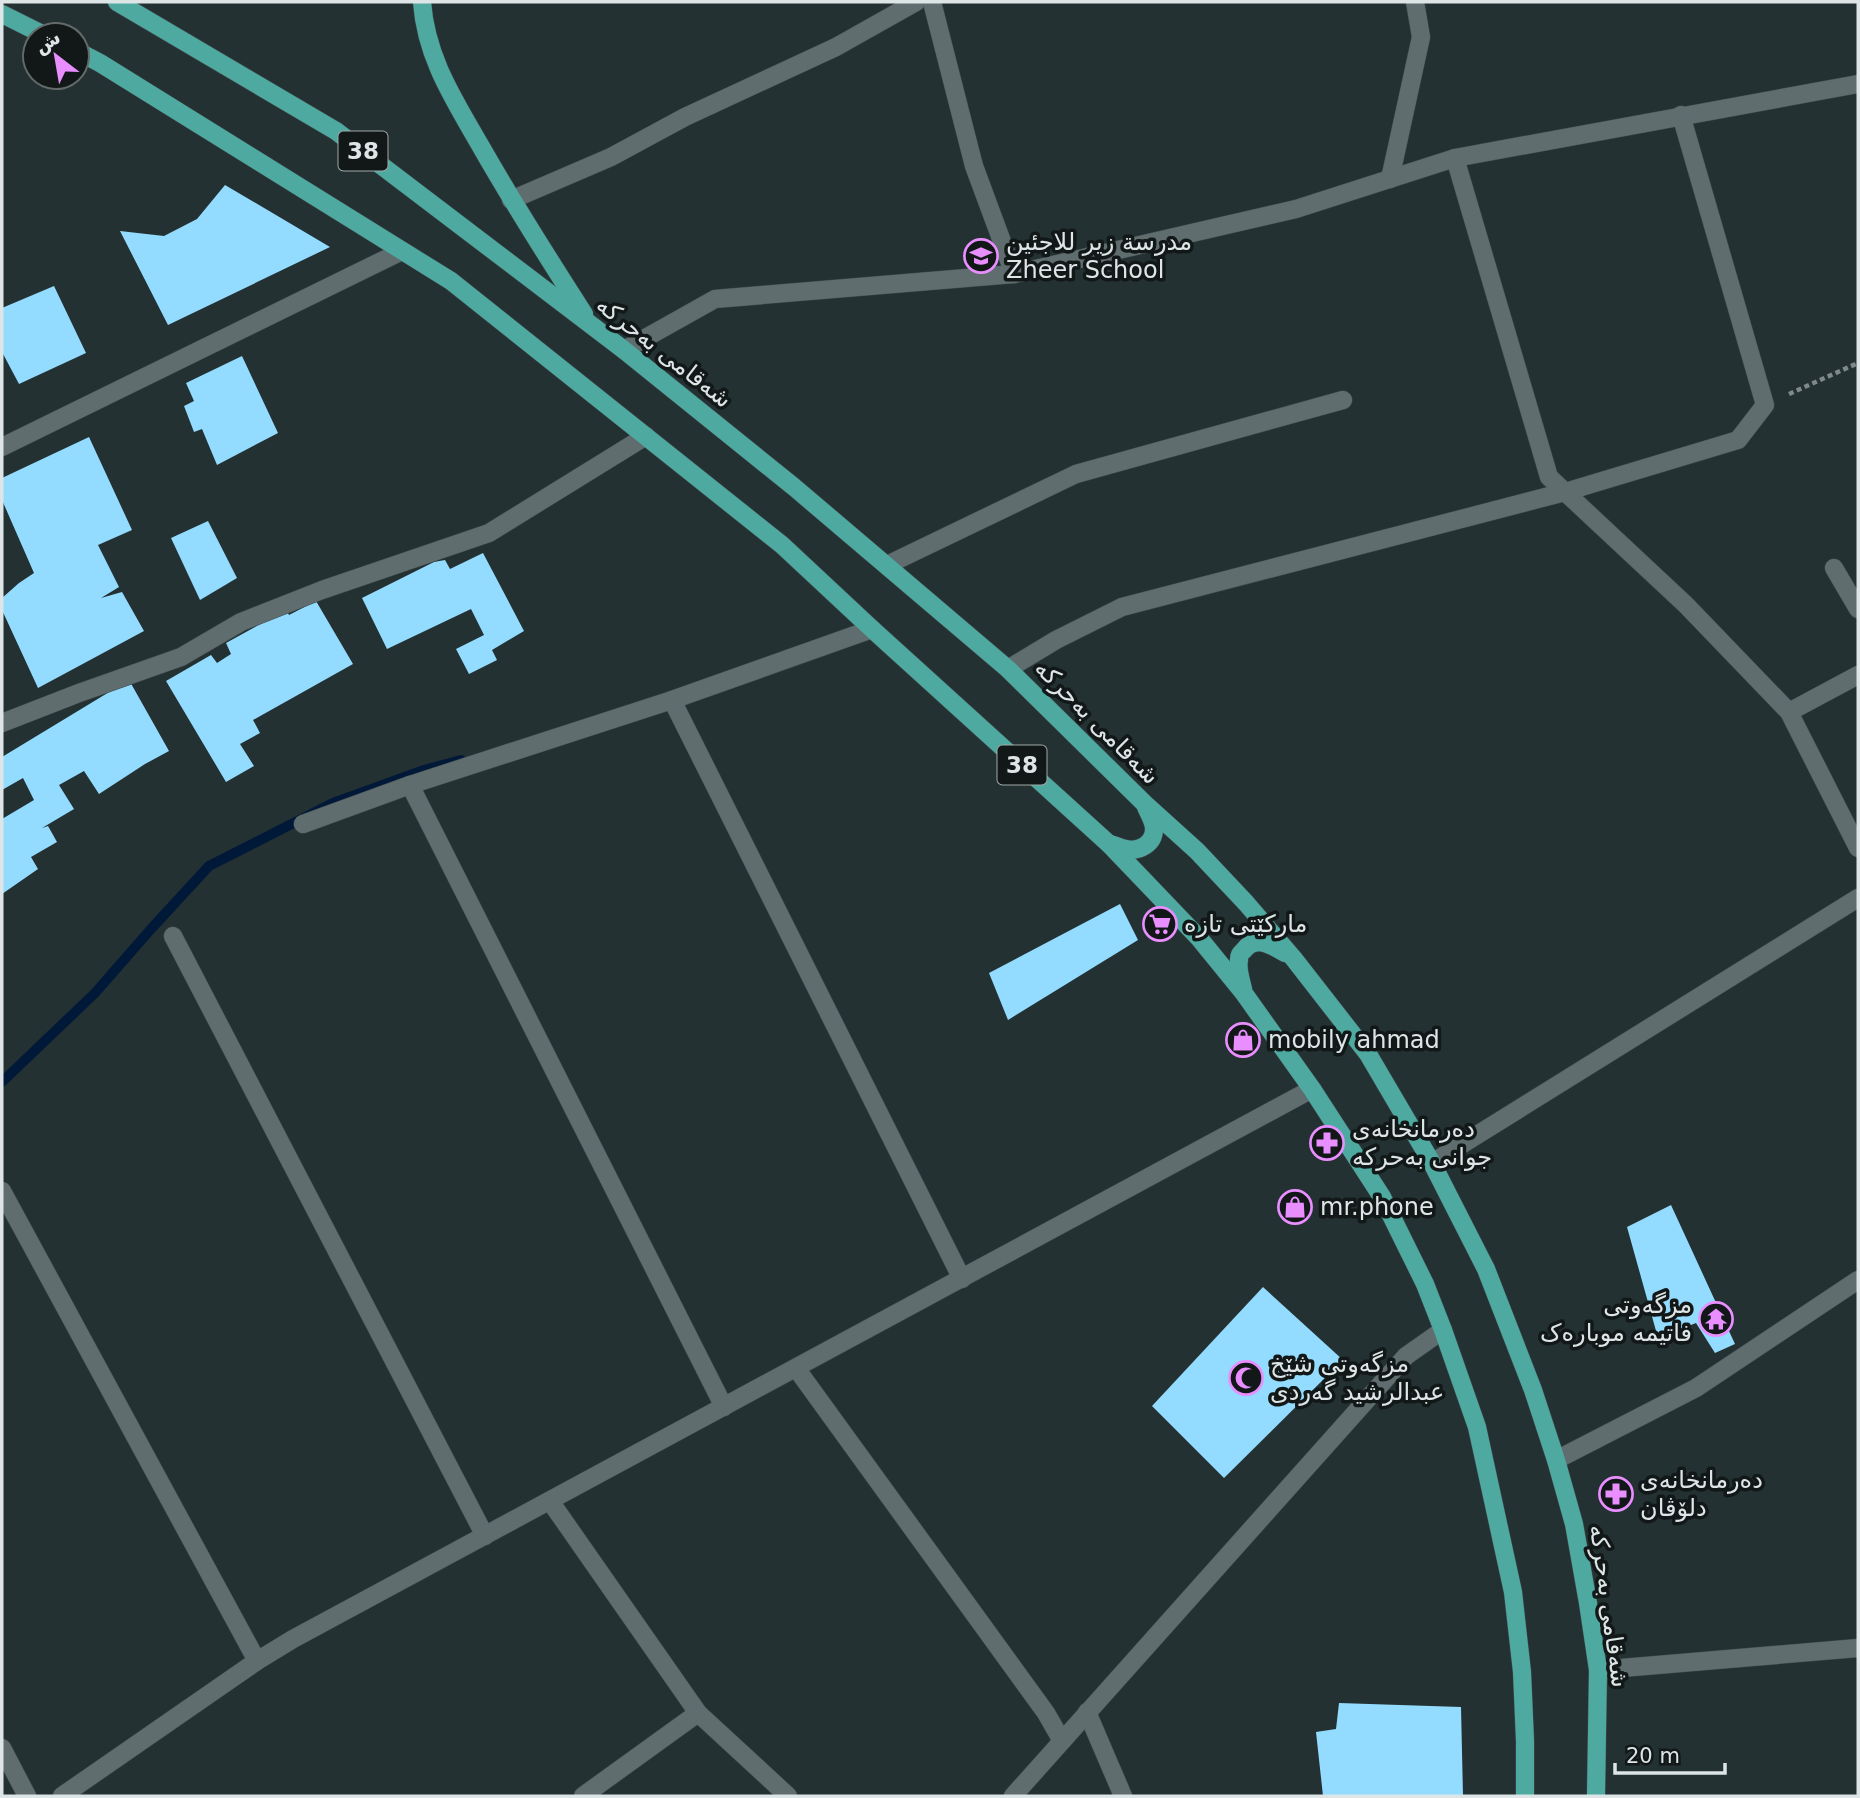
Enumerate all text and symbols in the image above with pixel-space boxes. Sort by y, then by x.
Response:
north arrow [21,21,91,91]
text: ش [30,25,65,58]
road number: 38 [338,132,388,170]
place label: مدرسة زير للاجئين Zheer School [1006,228,1192,284]
school or university icon: مدرسة زير للاجئين Zheer School [962,237,1000,275]
street label: شەقامی بەحرکە [591,290,737,414]
street label: شەقامی بەحرکە [1029,654,1165,790]
road number: 38 [998,746,1046,785]
supermarket icon: مارکێتی تازە [1141,905,1179,943]
place label: مارکێتی تازە [1184,910,1307,938]
shop icon: mobily ahmad [1224,1021,1262,1059]
place label: mobily ahmad [1268,1026,1440,1054]
place label: دەرمانخانەی جوانی بەحرکە [1352,1115,1492,1171]
pharmacy icon: دەرمانخانەی جوانی بەحرکە [1308,1124,1346,1162]
shop icon: mr.phone [1276,1188,1314,1226]
place label: mr.phone [1320,1193,1434,1221]
place label: مزگەوتی فاتیمە موبارەک [1540,1291,1692,1347]
temple icon: مزگەوتی فاتیمە موبارەک [1697,1300,1735,1338]
place label: مزگەوتی شێخ عبدالرشید گەردی [1270,1350,1444,1406]
mosque icon: مزگەوتی شێخ عبدالرشید گەردی [1227,1359,1265,1397]
place label: دەرمانخانەی دلۆڤان [1640,1466,1763,1522]
pharmacy icon: دەرمانخانەی دلۆڤان [1597,1475,1635,1513]
street label: شەقامی بەحرکە [1584,1523,1634,1689]
scale bar [1615,1731,1725,1775]
text: 20 m [1626,1744,1680,1768]

